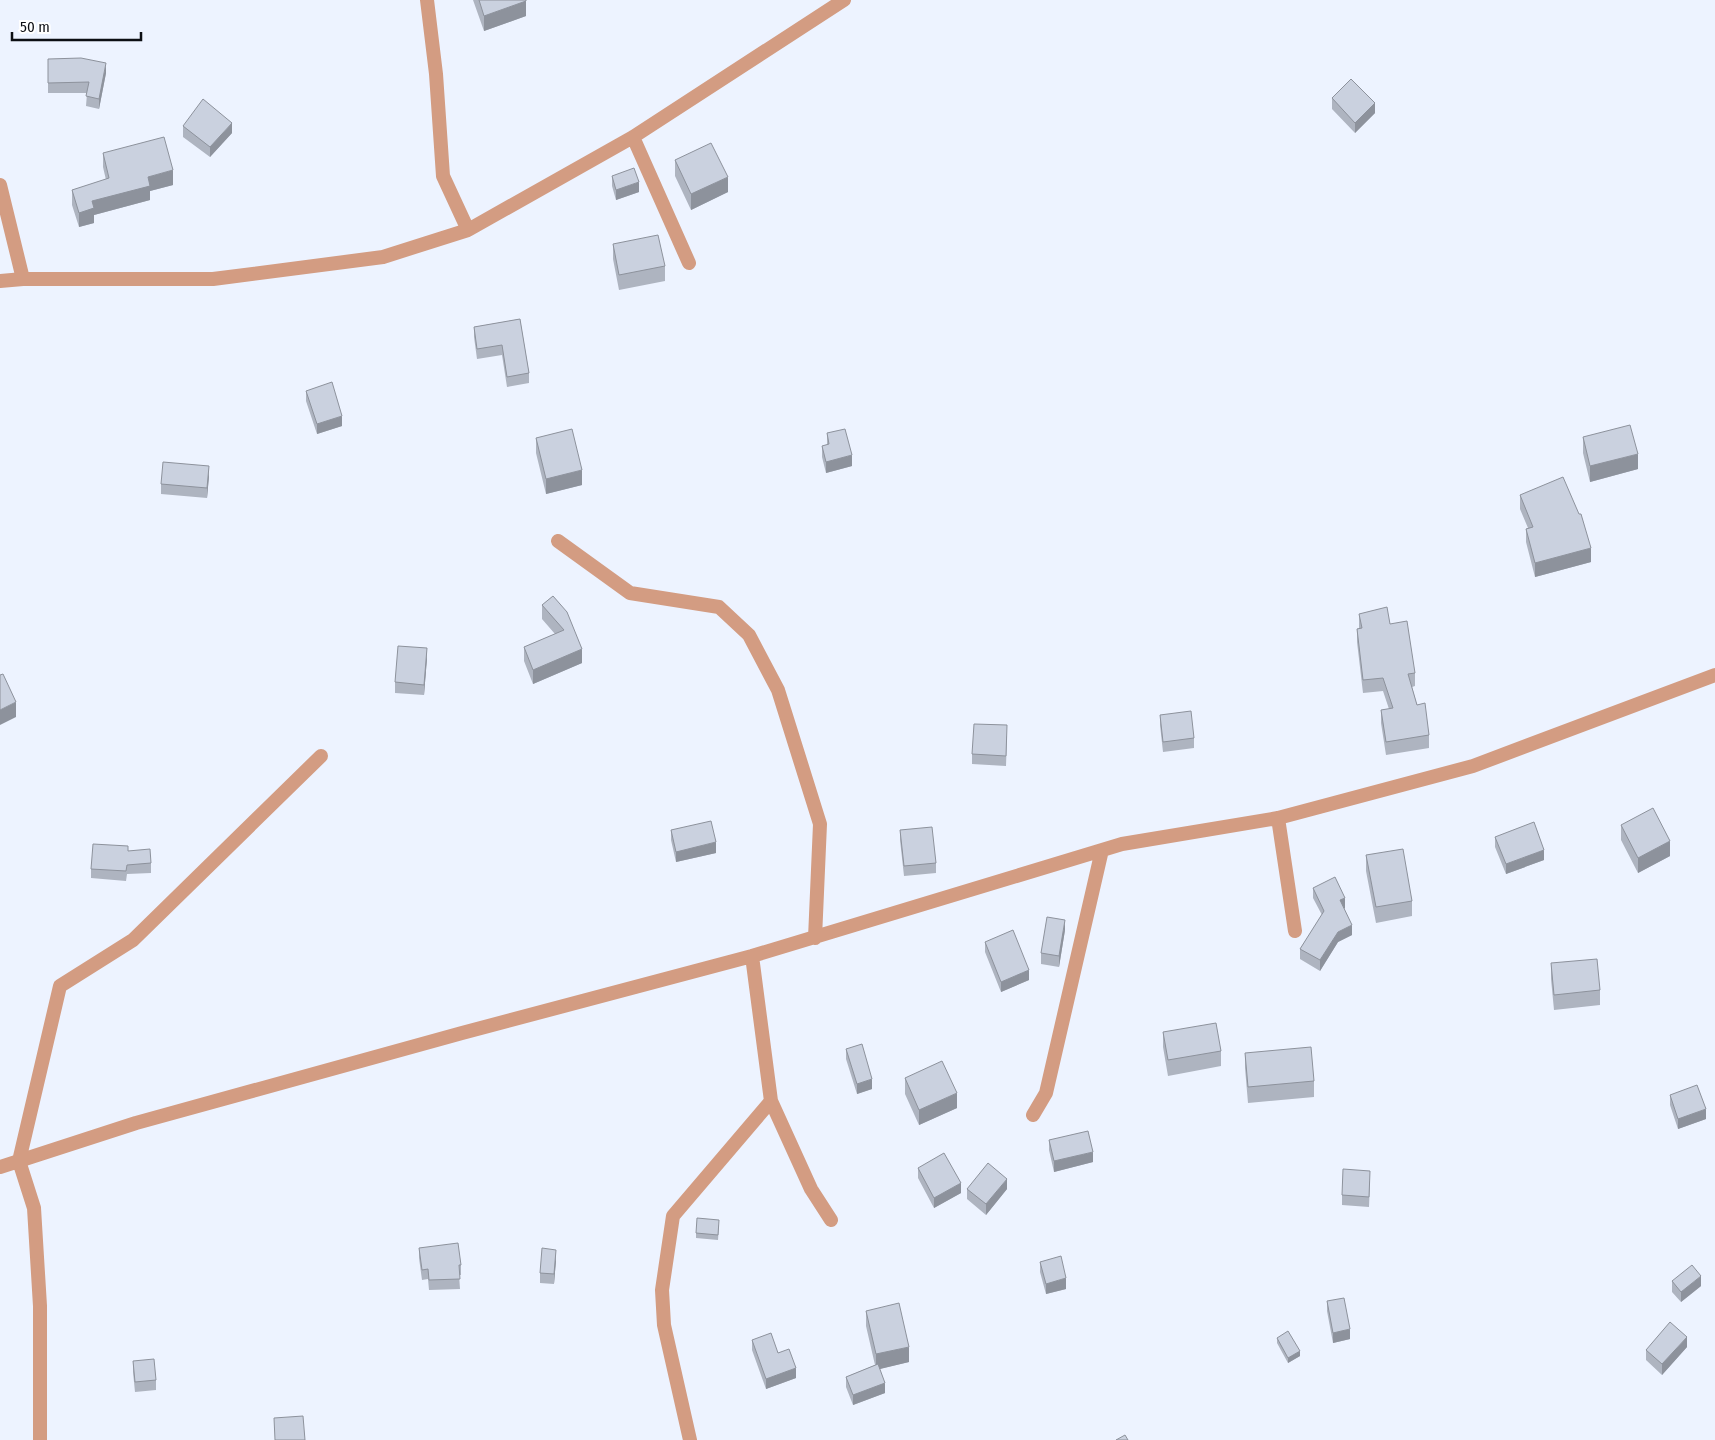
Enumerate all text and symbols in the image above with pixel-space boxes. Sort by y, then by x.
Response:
scale bar [12,10,141,42]
text: 50 m [20,18,50,36]

